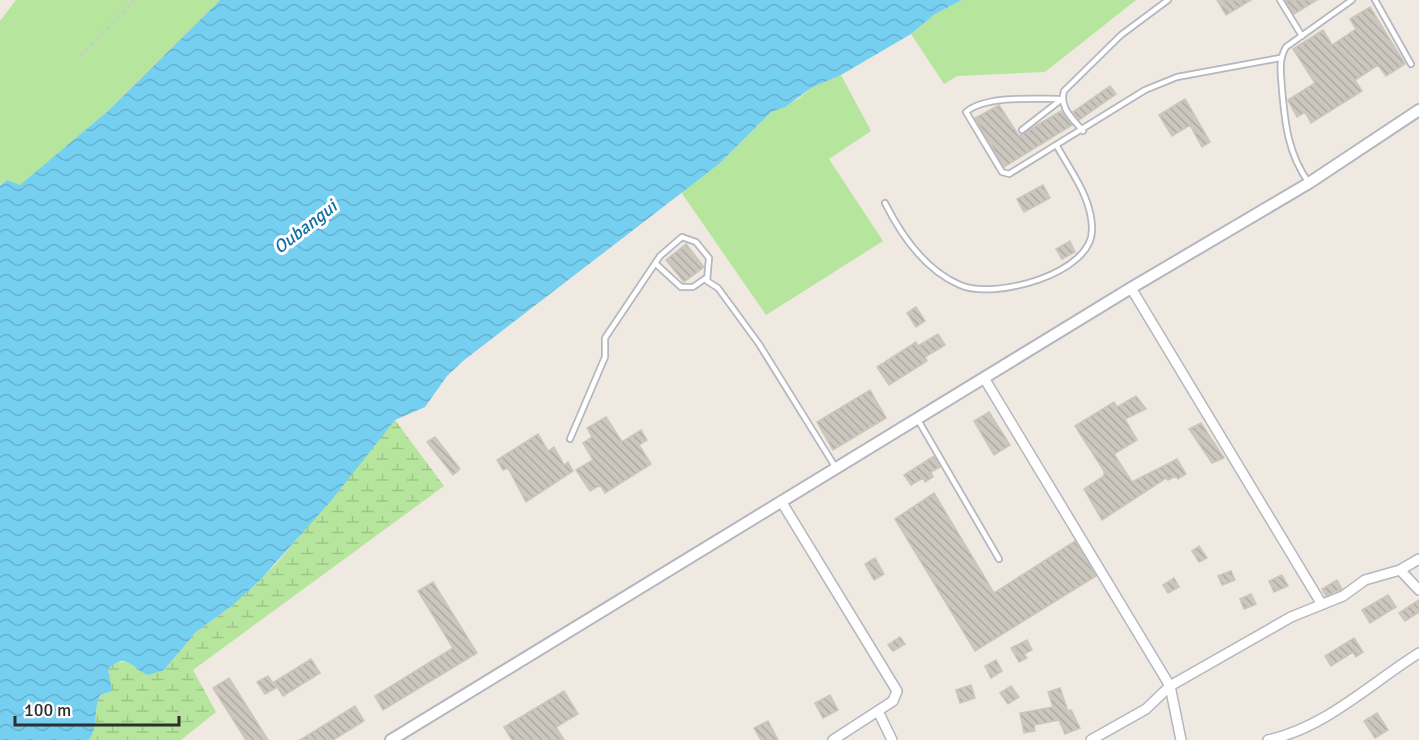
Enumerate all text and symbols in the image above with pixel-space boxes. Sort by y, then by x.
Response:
water label: Oubangui [269,194,343,259]
scale bar [15,689,178,727]
text: 100 m [24,699,71,721]

